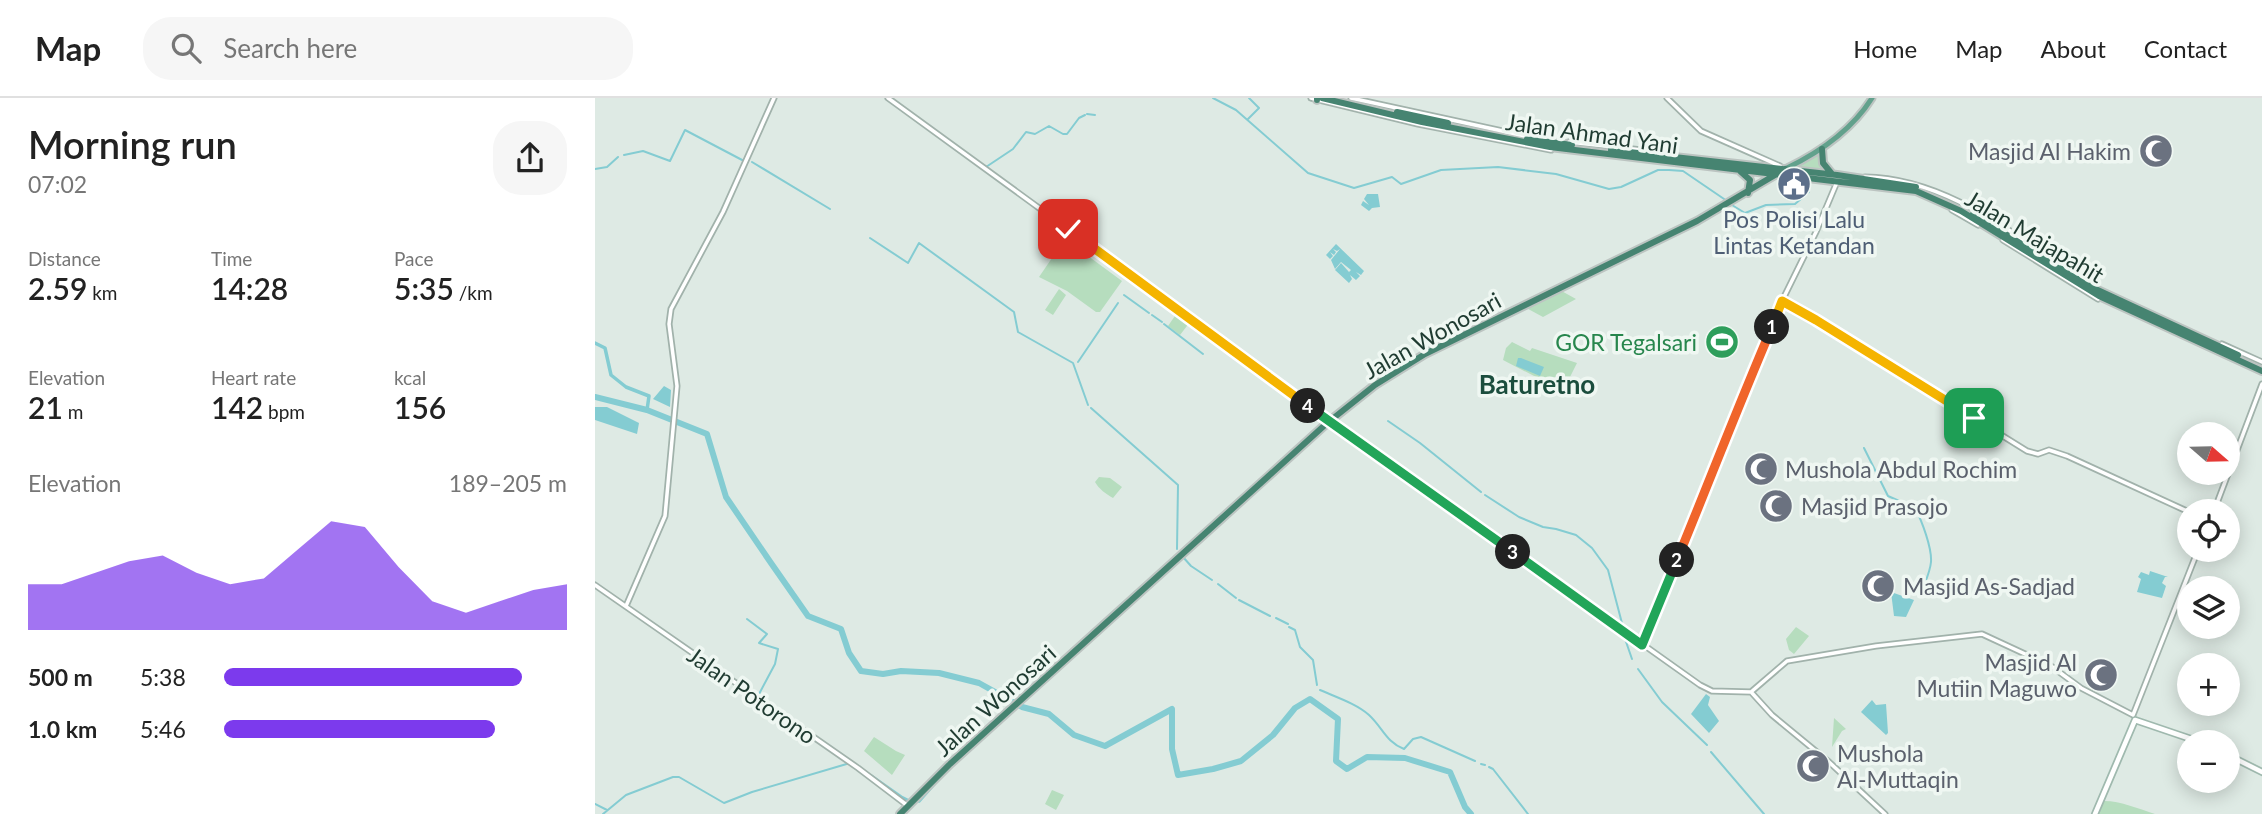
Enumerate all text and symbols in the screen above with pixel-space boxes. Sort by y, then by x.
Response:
search box [143,17,633,80]
text: Map [35,28,101,68]
icon: search [167,29,205,67]
text: Search here [223,32,357,64]
text: Home [1853,34,1917,63]
text: Map [1955,34,2003,63]
text: About [2041,34,2106,63]
text: Contact [2144,34,2227,63]
street label: Jalan Ahmad Yani [1504,107,1680,159]
text: Morning run [28,121,237,167]
button: share [493,121,567,195]
mosque icon: Masjid Al Hakim [2137,132,2175,170]
place label: Masjid Al Hakim [1968,137,2131,165]
public building icon: Pos Polisi Lalu Lintas Ketandan [1775,165,1813,203]
text: 07:02 [28,170,87,198]
street label: Jalan Majapahit [1961,184,2110,289]
pin [1038,199,1098,259]
place label: Pos Polisi Lalu Lintas Ketandan [1713,205,1875,259]
icon: check [1049,210,1087,248]
text: Distance [28,247,101,270]
text: Time [211,247,252,270]
text: Pace [394,247,433,270]
text: 2.59 [28,270,87,306]
text: 14:28 [211,270,288,306]
text: 5:35 [394,270,454,306]
text: km [87,281,117,304]
text: /km [454,281,493,304]
street label: Jalan Wonosari [1358,286,1506,384]
pin: 1 [1755,310,1789,344]
text: 1 [1766,315,1777,338]
sports icon: GOR Tegalsari [1703,323,1741,361]
place label: GOR Tegalsari [1555,328,1697,356]
text: Elevation [28,366,105,389]
text: Heart rate [211,366,296,389]
text: kcal [394,366,426,389]
district label: Baturetno [1479,368,1595,400]
pin: 4 [1291,388,1325,424]
pin [1944,388,2004,448]
text: 21 [28,389,63,425]
text: 142 [211,389,263,425]
text: 156 [394,389,446,425]
text: 4 [1302,394,1313,417]
icon: arrive [1955,399,1993,437]
text: m [63,400,83,423]
text: bpm [263,400,305,423]
north arrow [2177,422,2240,485]
map controls [2177,422,2240,793]
mosque icon: Mushola Abdul Rochim [1742,450,1780,488]
place label: Mushola Abdul Rochim [1785,455,2017,483]
text: Elevation [28,469,121,497]
text: 189–205 m [449,469,567,497]
mosque icon: Masjid Prasojo [1757,487,1795,525]
place label: Masjid Prasojo [1801,492,1948,520]
button: locate [2177,499,2240,562]
pin: 3 [1495,534,1531,570]
text: 3 [1507,540,1518,563]
pin: 2 [1659,542,1695,578]
text: 2 [1671,548,1682,571]
mosque icon: Masjid As-Sadjad [1859,567,1897,605]
place label: Masjid As-Sadjad [1903,572,2075,600]
button: layers [2177,576,2240,639]
street label: Jalan Wonosari [929,639,1061,761]
street label: Jalan Potorono [682,640,822,750]
place label: Masjid Al Mutiin Maguwo [1916,648,2077,702]
button: + [2177,653,2240,716]
mosque icon: Masjid Al Mutiin Maguwo [2082,656,2120,694]
text: 500 m [28,663,93,691]
text: 5:38 [140,663,186,691]
text: 1.0 km [28,715,97,743]
text: 5:46 [140,715,186,743]
button: − [2177,730,2240,793]
place label: Mushola Al-Muttaqin [1837,739,1959,793]
mosque icon: Mushola Al-Muttaqin [1794,747,1832,785]

